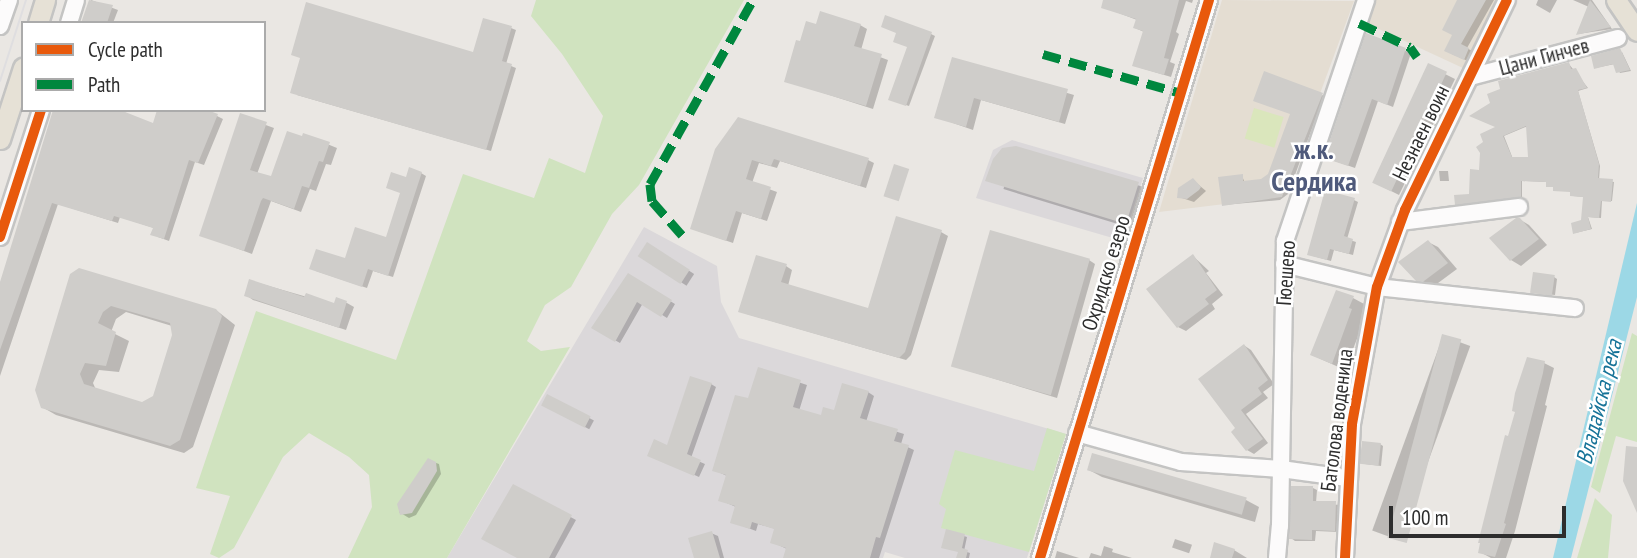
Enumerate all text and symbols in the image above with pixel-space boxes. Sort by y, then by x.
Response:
legend [21,21,266,112]
street label: Цани Гинчев [1496,33,1592,81]
text: Cycle path [88,36,163,63]
text: Path [88,71,120,98]
street label: Незнаен воин [1387,81,1455,185]
district label: ж.к. Сердика [1271,132,1357,198]
street label: Охридско езеро [1077,212,1135,334]
street label: Гюешево [1271,240,1301,306]
water label: Владайска река [1570,337,1628,467]
street label: Батолова воденица [1316,347,1358,493]
scale bar [1392,491,1569,536]
text: 100 m [1402,504,1448,531]

